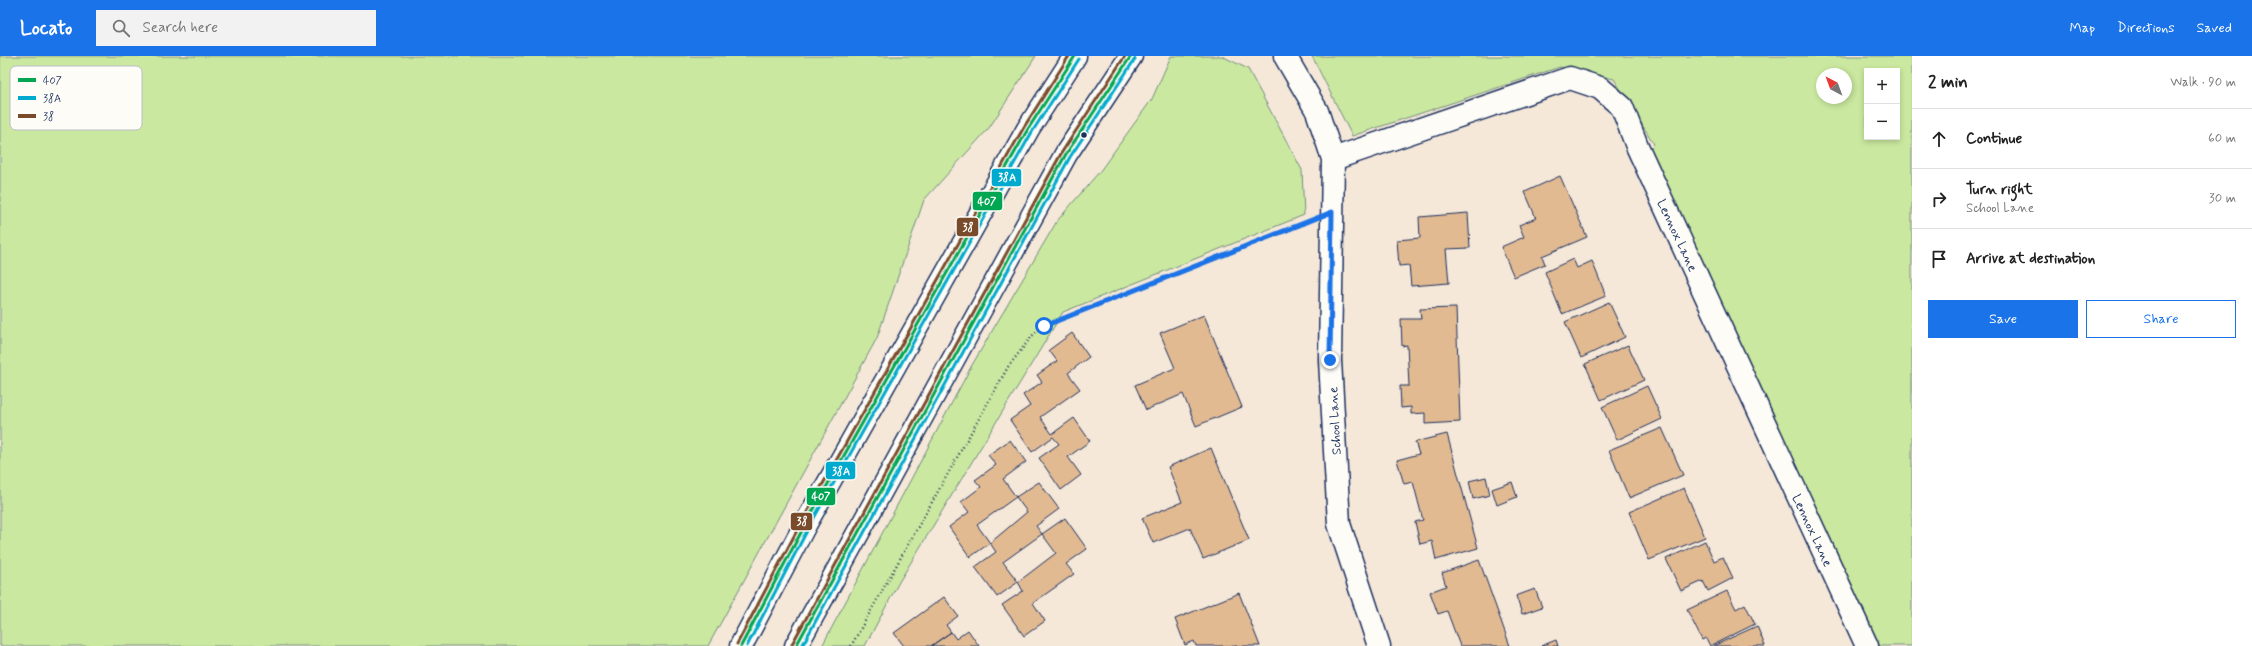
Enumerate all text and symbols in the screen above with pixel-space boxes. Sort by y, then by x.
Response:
search box [96,10,376,46]
text: Locato [20,16,72,41]
icon: search [110,17,132,39]
text: Search here [142,18,218,38]
text: Map [2069,19,2095,37]
text: Directions [2117,19,2175,37]
text: Saved [2197,19,2232,37]
legend [10,66,142,130]
north arrow [1816,68,1852,104]
map controls [1864,68,1900,140]
button: + [1864,68,1900,104]
text: 2 min [1928,71,1968,93]
text: 407 [43,74,62,88]
text: Walk · 90 m [2170,74,2236,91]
text: 38A [43,92,61,106]
button: − [1864,104,1900,140]
text: 38 [43,110,54,124]
icon: ahead [1928,128,1950,150]
text: Continue [1966,129,2022,149]
unlabelled marker [1079,130,1089,140]
text: 60 m [2208,130,2236,147]
line badge: 38A [991,168,1022,187]
text: 38A [998,171,1016,185]
text: Turn right [1966,180,2033,200]
icon: right [1928,188,1950,210]
text: 30 m [2209,190,2236,207]
line badge: 407 [972,191,1003,211]
text: 407 [978,195,997,209]
street label: Lennox Lane [1652,197,1701,275]
text: School Lane [1966,200,2034,217]
line badge: 38 [956,217,979,237]
text: 38 [963,221,974,235]
icon: arrive [1928,248,1950,270]
text: Arrive at destination [1966,249,2095,269]
button: Save [1928,300,2078,338]
button: Share [2086,300,2236,338]
route start [1035,317,1053,335]
route end [1321,351,1339,369]
street label: School Lane [1325,386,1346,455]
line badge: 38A [825,461,856,480]
text: 38A [832,465,850,479]
line badge: 407 [806,487,836,506]
text: 407 [812,490,831,504]
street label: Lennox Lane [1787,492,1836,570]
line badge: 38 [790,512,813,531]
text: 38 [797,515,808,529]

